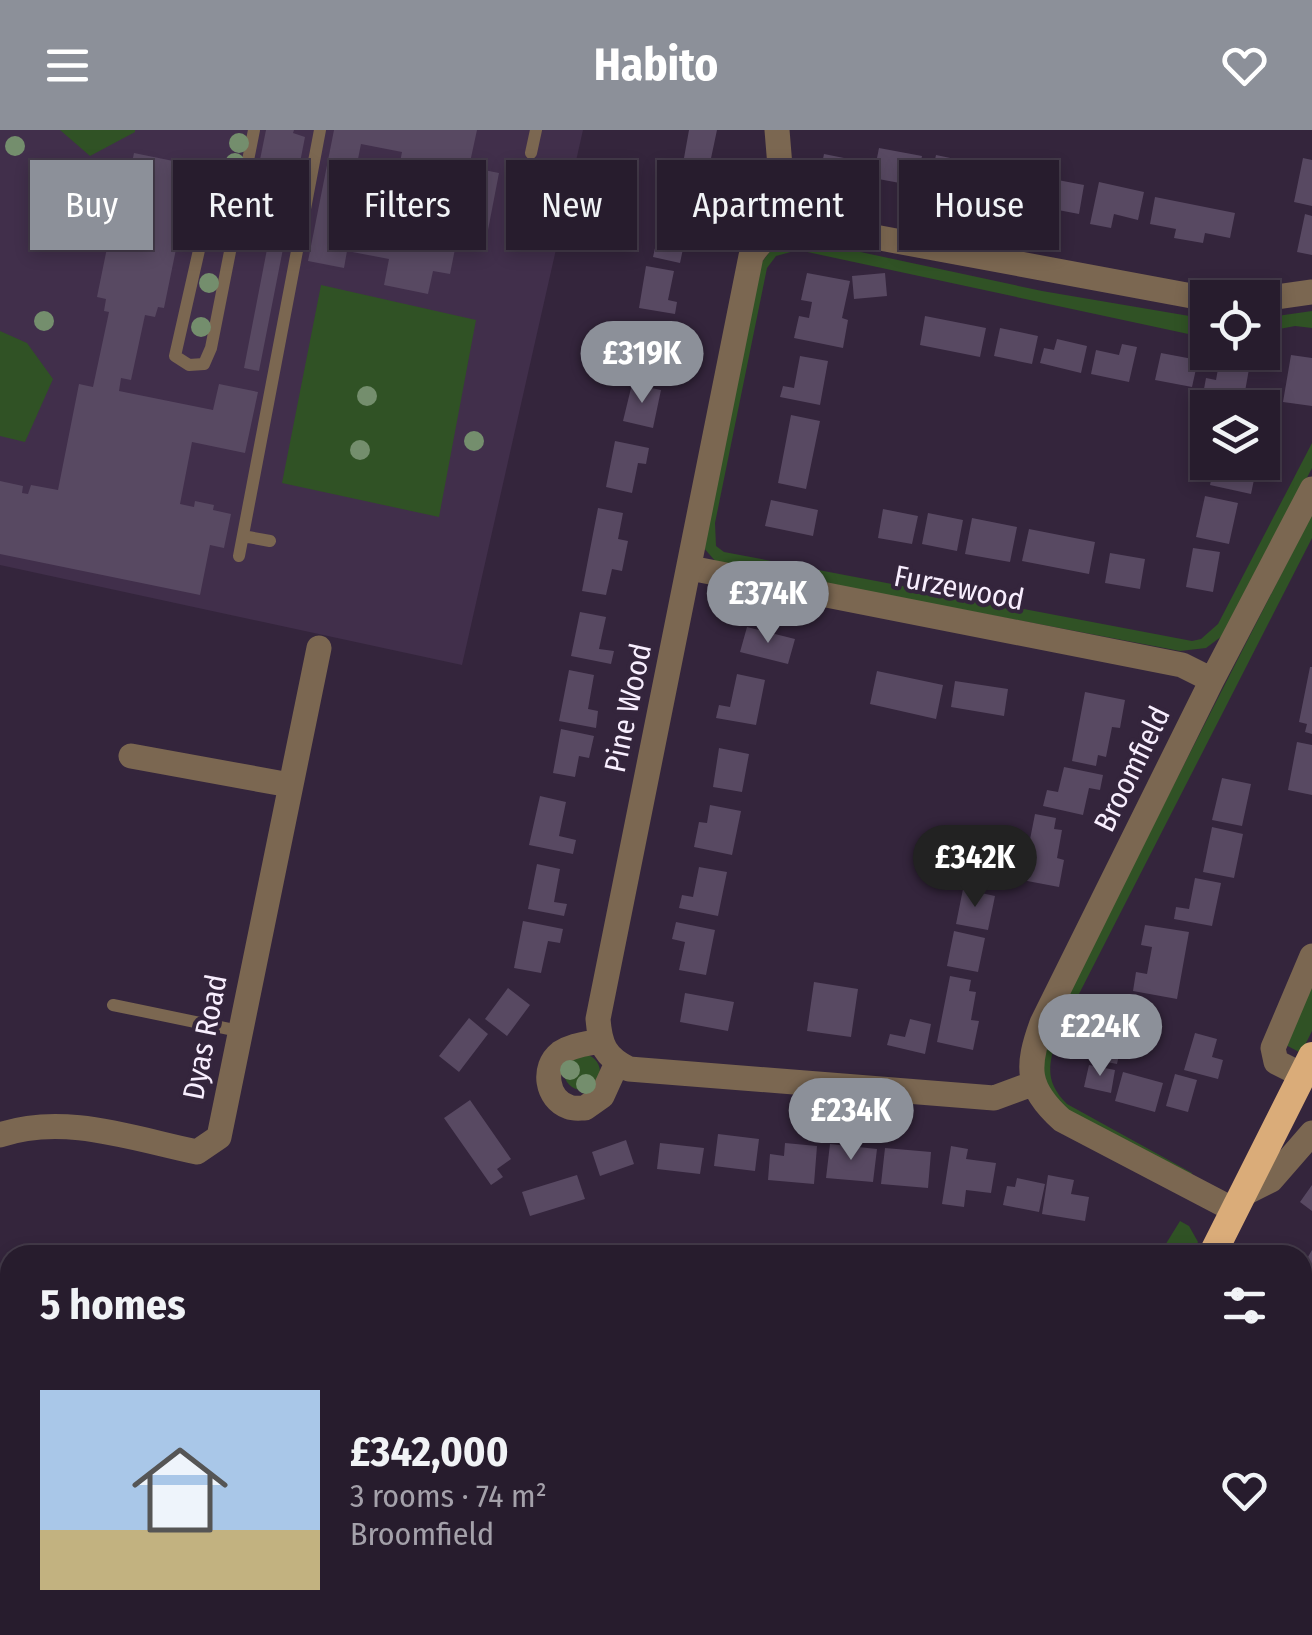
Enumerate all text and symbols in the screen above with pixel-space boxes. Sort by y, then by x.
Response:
icon: menu [40,38,95,93]
text: Habito [594,38,718,92]
icon: heart [1217,38,1272,93]
chip: Buy [30,160,153,250]
chip: Rent [173,160,309,250]
chip: Filters [329,160,486,250]
chip: New [506,160,637,250]
chip: Apartment [657,160,879,250]
chip: House [899,160,1059,250]
map controls [1190,280,1280,480]
button: locate [1190,280,1280,370]
pin: £319K [572,321,712,406]
text: £319K [603,334,681,372]
button: layers [1190,390,1280,480]
street label: Furzewood [891,558,1027,618]
pin: £374K [698,561,838,646]
text: £374K [729,574,807,612]
street label: Pine Wood [597,640,659,776]
street label: Broomfield [1086,700,1178,838]
pin: £342K [905,825,1045,910]
text: £342K [935,838,1015,876]
street label: Dyas Road [175,971,235,1103]
pin: £224K [1030,994,1170,1079]
text: £224K [1060,1007,1140,1045]
pin: £234K [781,1078,921,1163]
text: £234K [811,1091,891,1129]
icon: filters [1217,1278,1272,1333]
text: 5 homes [40,1280,186,1330]
text: £342,000 [350,1427,509,1477]
icon: home [120,1430,240,1550]
icon: heart [1217,1463,1272,1518]
text: 3 rooms · 74 m² [350,1477,547,1515]
text: Broomfield [350,1515,494,1553]

